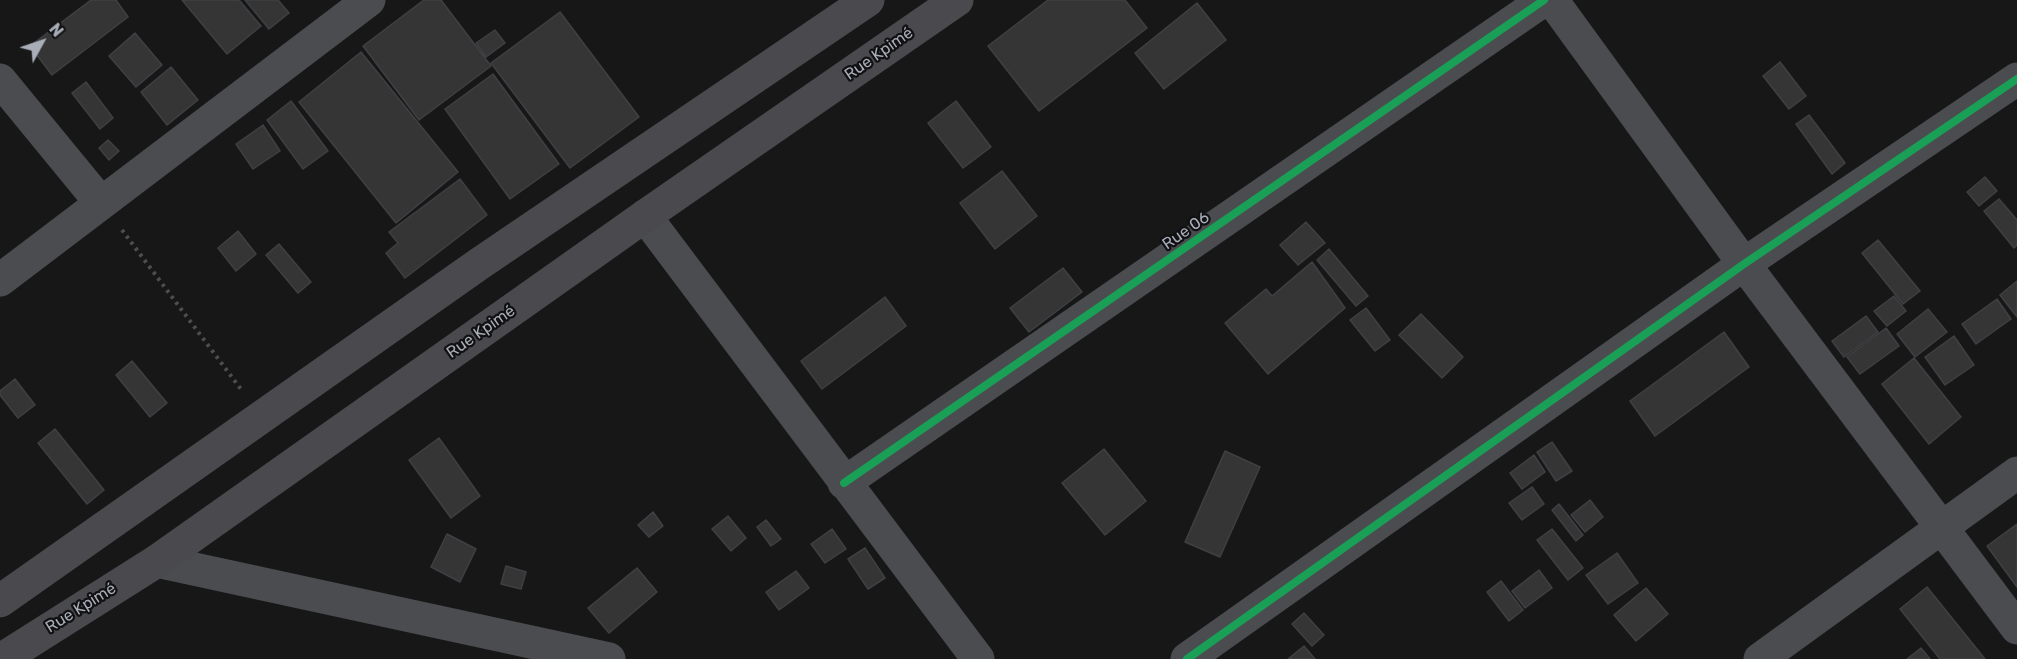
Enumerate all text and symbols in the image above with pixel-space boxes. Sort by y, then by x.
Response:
north arrow [12,12,72,72]
text: N [45,20,67,41]
street label: Rue Kpimé [841,23,917,85]
street label: Rue 06 [1159,208,1213,254]
street label: Rue Kpimé [443,301,519,363]
street label: Rue Kpimé [42,579,120,637]

